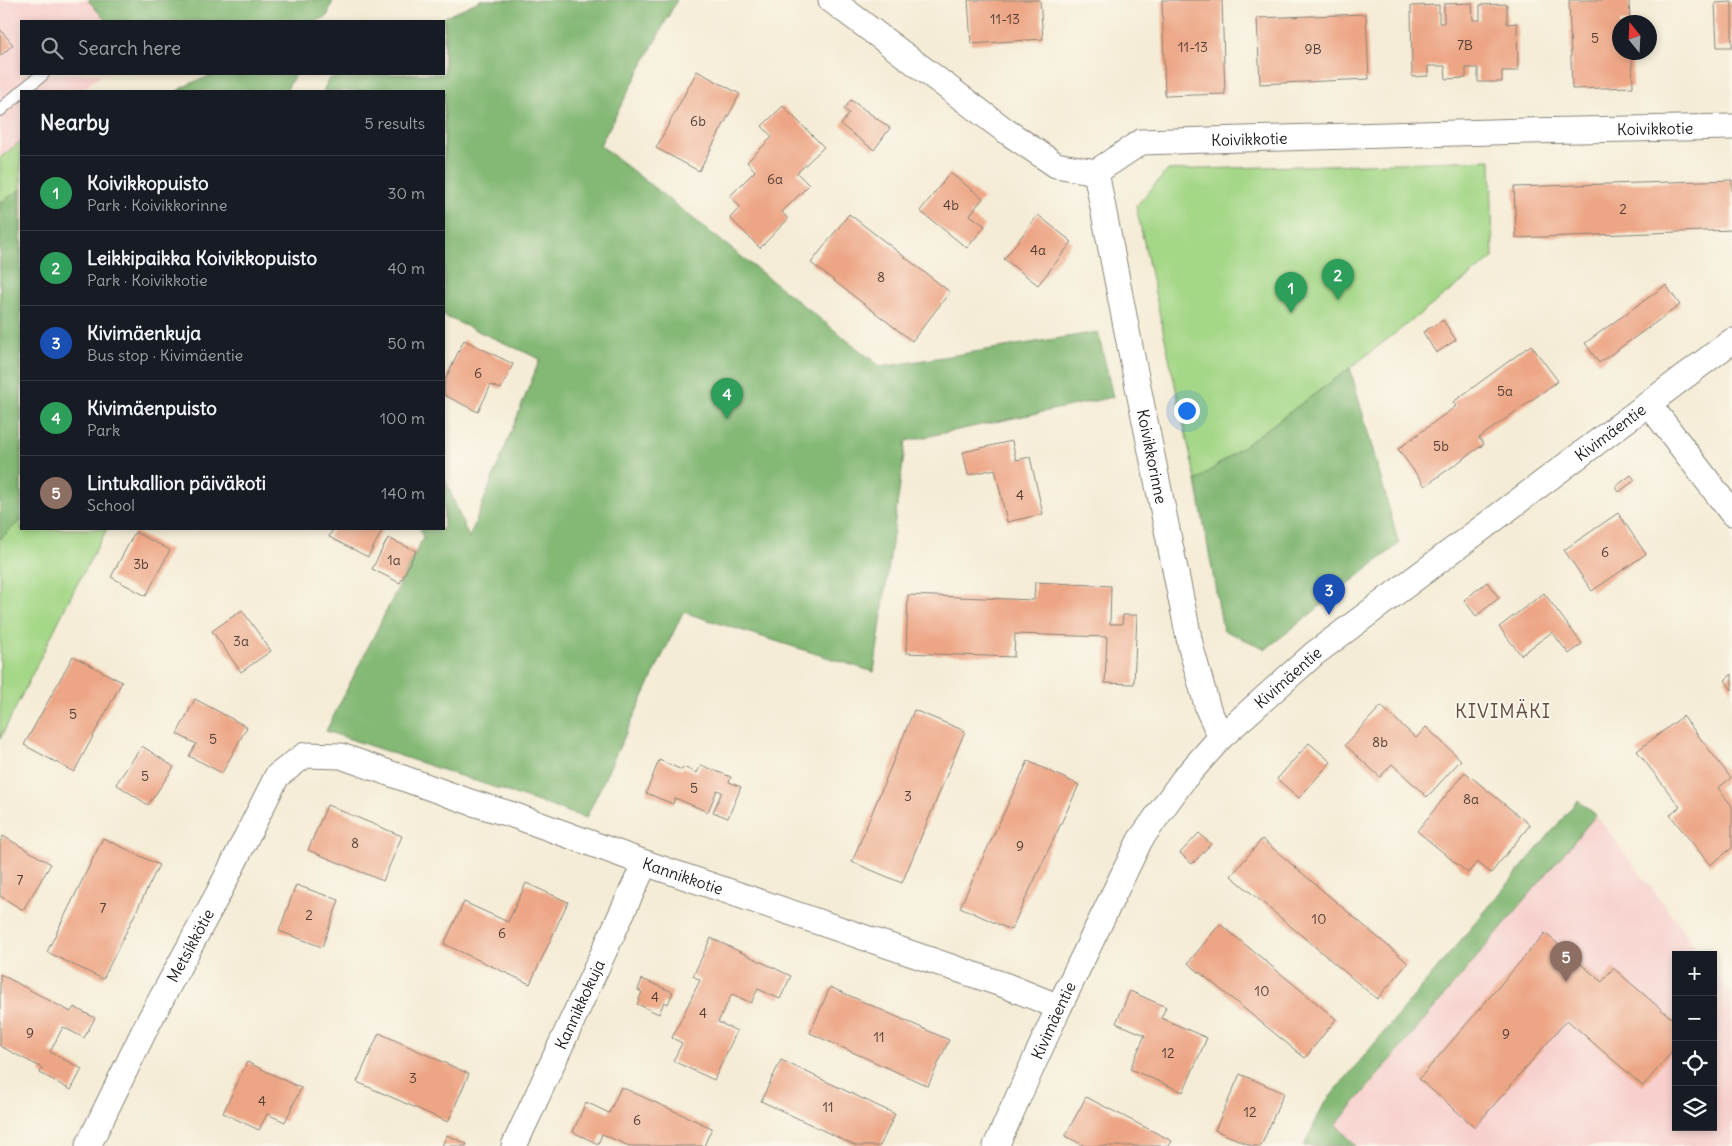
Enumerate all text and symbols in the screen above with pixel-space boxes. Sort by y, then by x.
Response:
house number: 11-13 [990,10,1020,28]
north arrow [1612,15,1657,60]
search box [20,20,445,75]
house number: 5 [1591,29,1599,47]
icon: search [38,34,66,62]
text: Search here [78,36,181,60]
house number: 7B [1457,36,1473,54]
house number: 11-13 [1178,38,1208,56]
house number: 9B [1304,40,1322,58]
text: Nearby [40,109,110,136]
house number: 6b [690,112,706,130]
text: 5 results [364,113,425,133]
street label: Koivikkotie [1617,118,1693,139]
street label: Koivikkotie [1211,128,1288,150]
house number: 6a [767,170,783,188]
text: Koivikkopuisto [87,171,209,195]
text: 1 [53,183,59,203]
text: 30 m [388,183,425,203]
text: Park · Koivikkorinne [87,195,227,215]
house number: 4b [943,196,959,214]
house number: 2 [1619,200,1627,218]
house number: 4a [1030,241,1046,259]
text: Leikkipaikka Koivikkopuisto [87,246,317,270]
text: 2 [52,258,60,278]
text: 40 m [387,258,425,278]
pin: 2 [1322,259,1354,300]
house number: 8 [877,268,885,286]
text: Park · Koivikkotie [87,270,208,290]
pin: 1 [1275,272,1307,313]
text: Kivimäenkuja [87,321,201,345]
text: 3 [51,333,61,353]
text: 50 m [387,333,425,353]
text: Bus stop · Kivimäentie [87,345,243,365]
house number: 6 [474,364,482,382]
pin: 4 [711,378,743,419]
house number: 5a [1497,382,1513,400]
text: Kivimäenpuisto [87,396,217,420]
your location [1174,398,1200,424]
street label: Kivimäentie [1571,399,1649,465]
street label: Koivikkorinne [1133,407,1172,506]
text: 4 [51,408,61,428]
text: 100 m [380,408,425,428]
text: Park [87,420,120,440]
house number: 5b [1433,437,1449,455]
text: Lintukallion päiväkoti [87,471,266,495]
text: 5 [51,483,61,503]
text: 140 m [381,483,425,503]
house number: 4 [1016,486,1024,504]
text: School [87,495,135,515]
house number: 6 [1601,543,1609,561]
house number: 1a [387,551,401,569]
house number: 3b [133,555,149,573]
pin: 3 [1313,574,1345,615]
house number: 3a [233,632,249,650]
street label: Kivimäentie [1250,642,1325,713]
district label: KIVIMÄKI [1455,699,1551,723]
house number: 5 [69,705,77,723]
house number: 5 [209,730,217,748]
house number: 8b [1372,733,1388,751]
house number: 5 [141,767,149,785]
house number: 5 [690,779,698,797]
house number: 3 [904,787,912,805]
house number: 8a [1463,790,1479,808]
house number: 8 [351,834,359,852]
house number: 9 [1016,837,1024,855]
street label: Kannikkotie [640,853,726,899]
house number: 7 [17,871,24,889]
house number: 7 [100,899,107,917]
street label: Metsikkötie [162,905,218,986]
house number: 2 [305,906,313,924]
house number: 10 [1312,910,1326,928]
house number: 6 [498,924,506,942]
pin: 5 [1550,941,1582,982]
map controls [1672,951,1717,1131]
button: + [1672,951,1717,996]
street label: Kannikkokuja [550,956,609,1052]
street label: Kivimäentie [1027,978,1080,1062]
house number: 10 [1255,982,1269,1000]
house number: 4 [651,988,659,1006]
button: − [1672,996,1717,1041]
house number: 4 [699,1004,707,1022]
house number: 9 [26,1024,34,1042]
house number: 9 [1502,1025,1510,1043]
house number: 11 [873,1028,885,1046]
button: locate [1672,1041,1717,1086]
house number: 12 [1161,1044,1175,1062]
house number: 3 [409,1069,417,1087]
button: layers [1672,1086,1717,1131]
house number: 4 [258,1092,266,1110]
house number: 11 [822,1098,834,1116]
house number: 12 [1243,1103,1257,1121]
house number: 6 [633,1111,641,1129]

